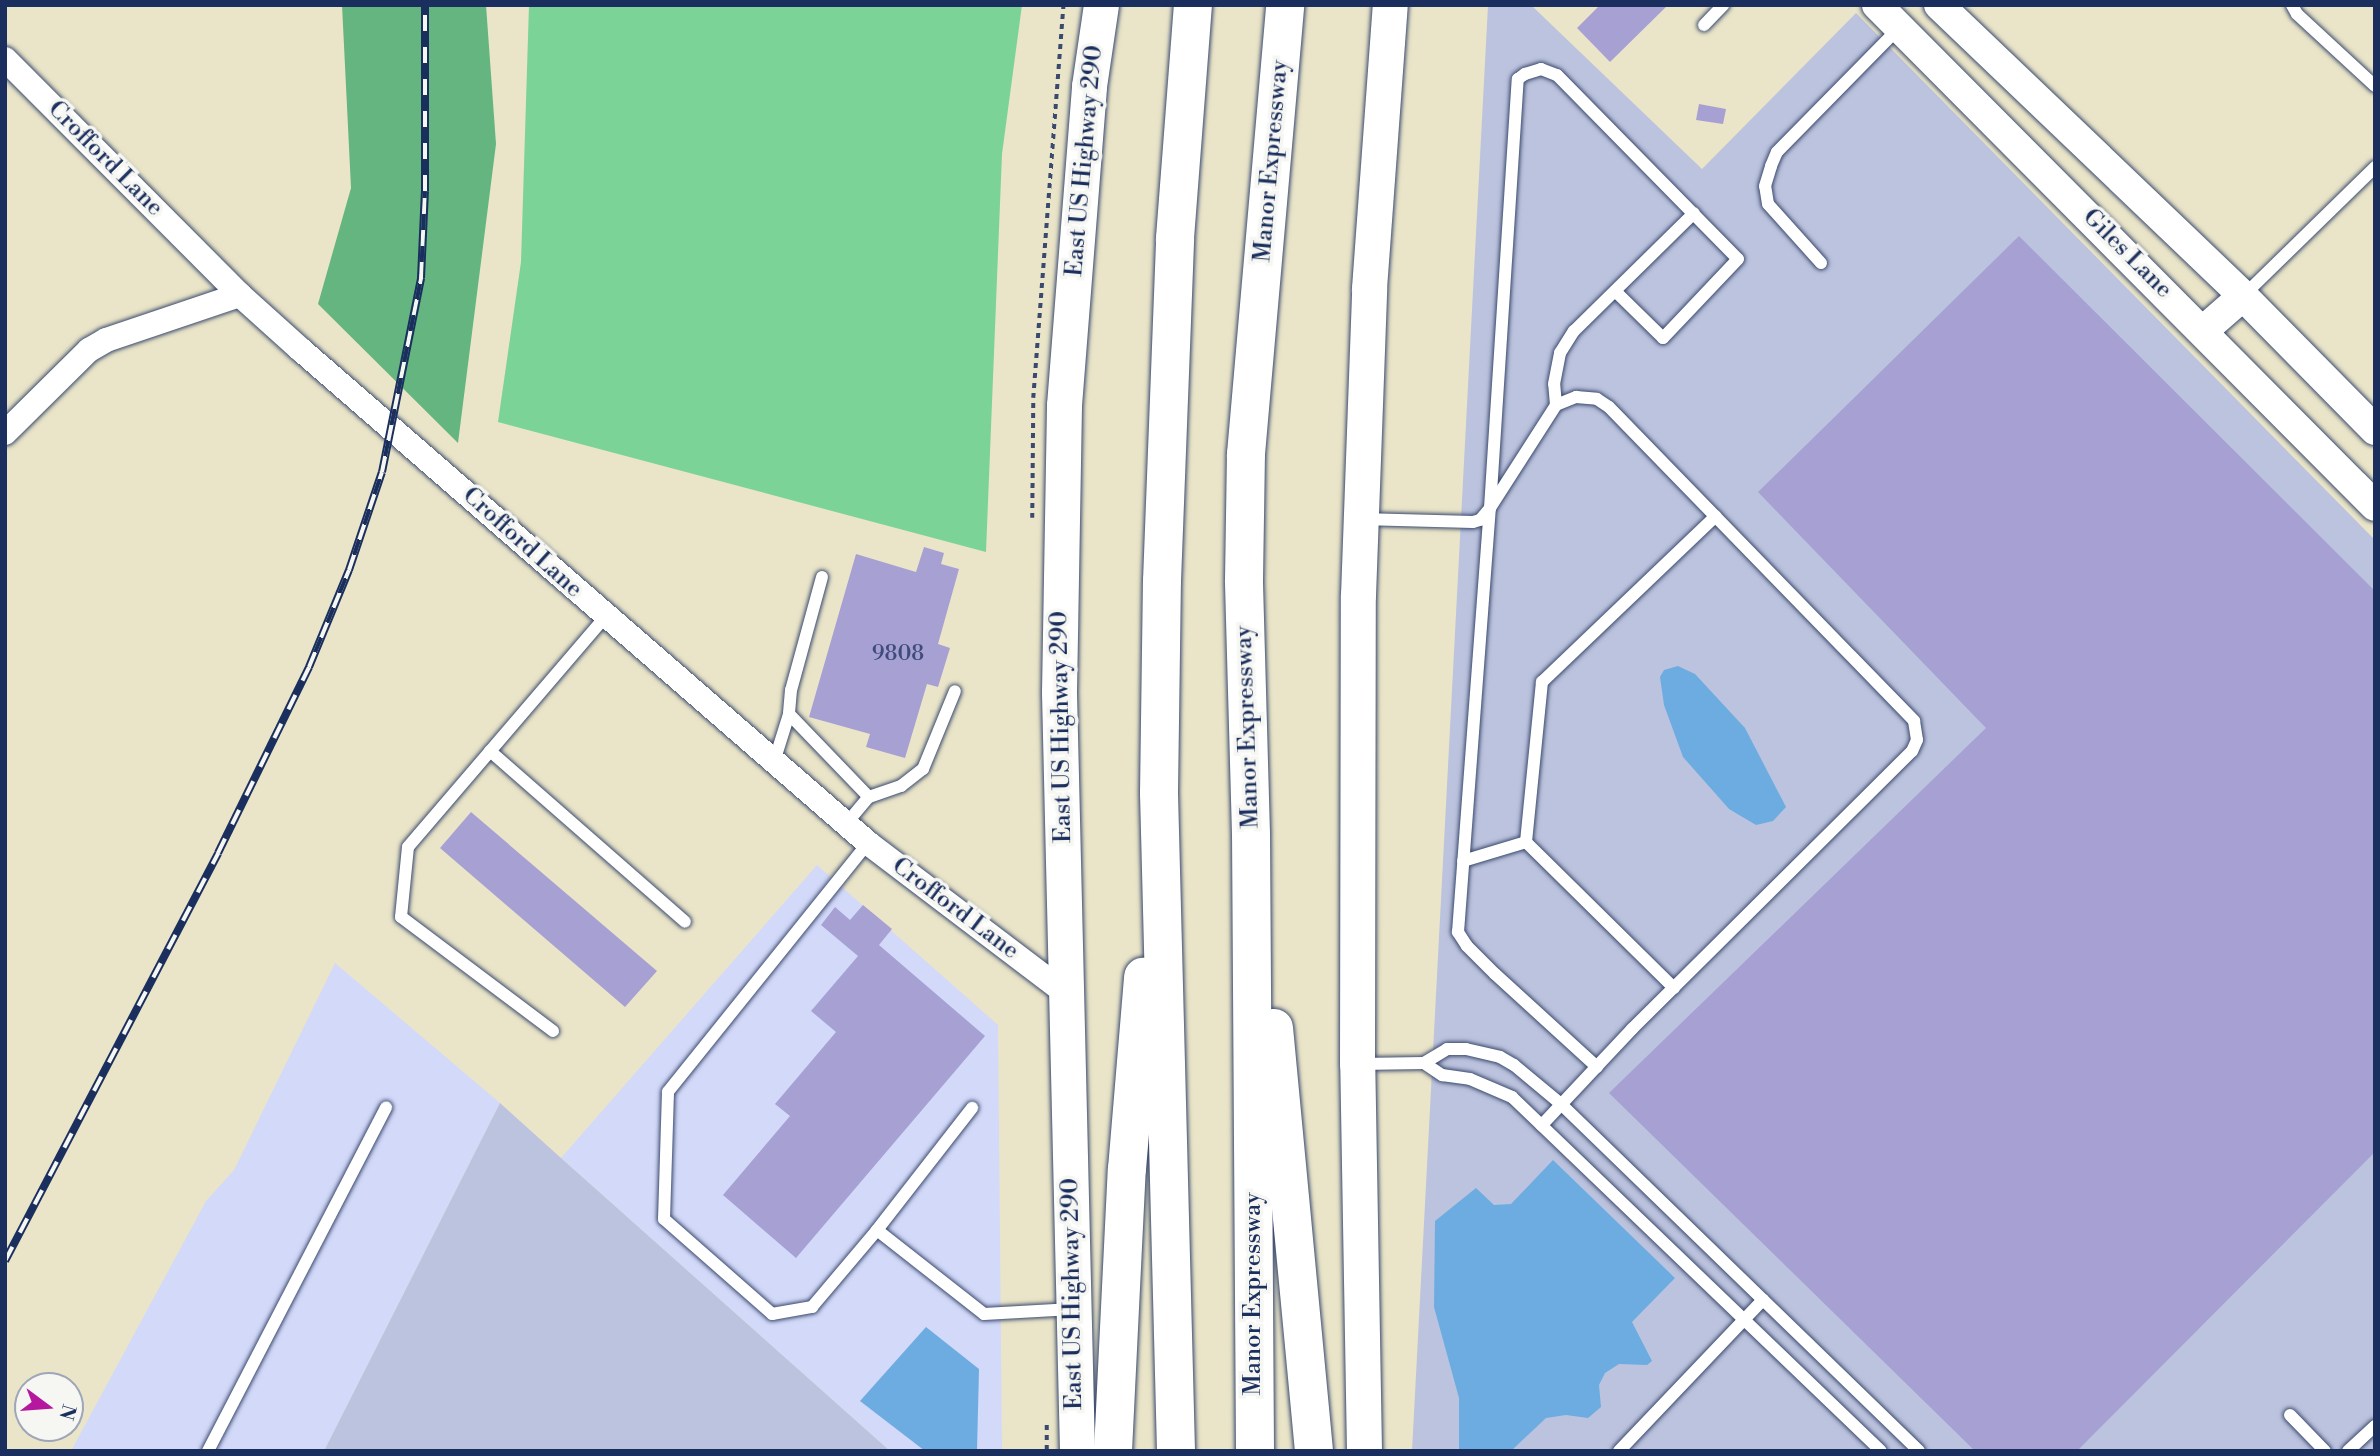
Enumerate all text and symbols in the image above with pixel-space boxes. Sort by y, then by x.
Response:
street label: East US Highway 290 [1061,44,1109,278]
street label: Manor Expressway [1249,59,1295,263]
street label: Crofford Lane [41,95,169,223]
street label: Giles Lane [2076,203,2178,305]
street label: Crofford Lane [456,482,588,604]
street label: East US Highway 290 [1046,611,1078,843]
street label: Manor Expressway [1230,625,1266,829]
house number: 9808 [872,641,924,667]
street label: Crofford Lane [886,852,1024,966]
street label: East US Highway 290 [1057,1178,1089,1410]
street label: Manor Expressway [1240,1192,1268,1396]
north arrow [14,1372,84,1442]
text: N [54,1402,81,1423]

